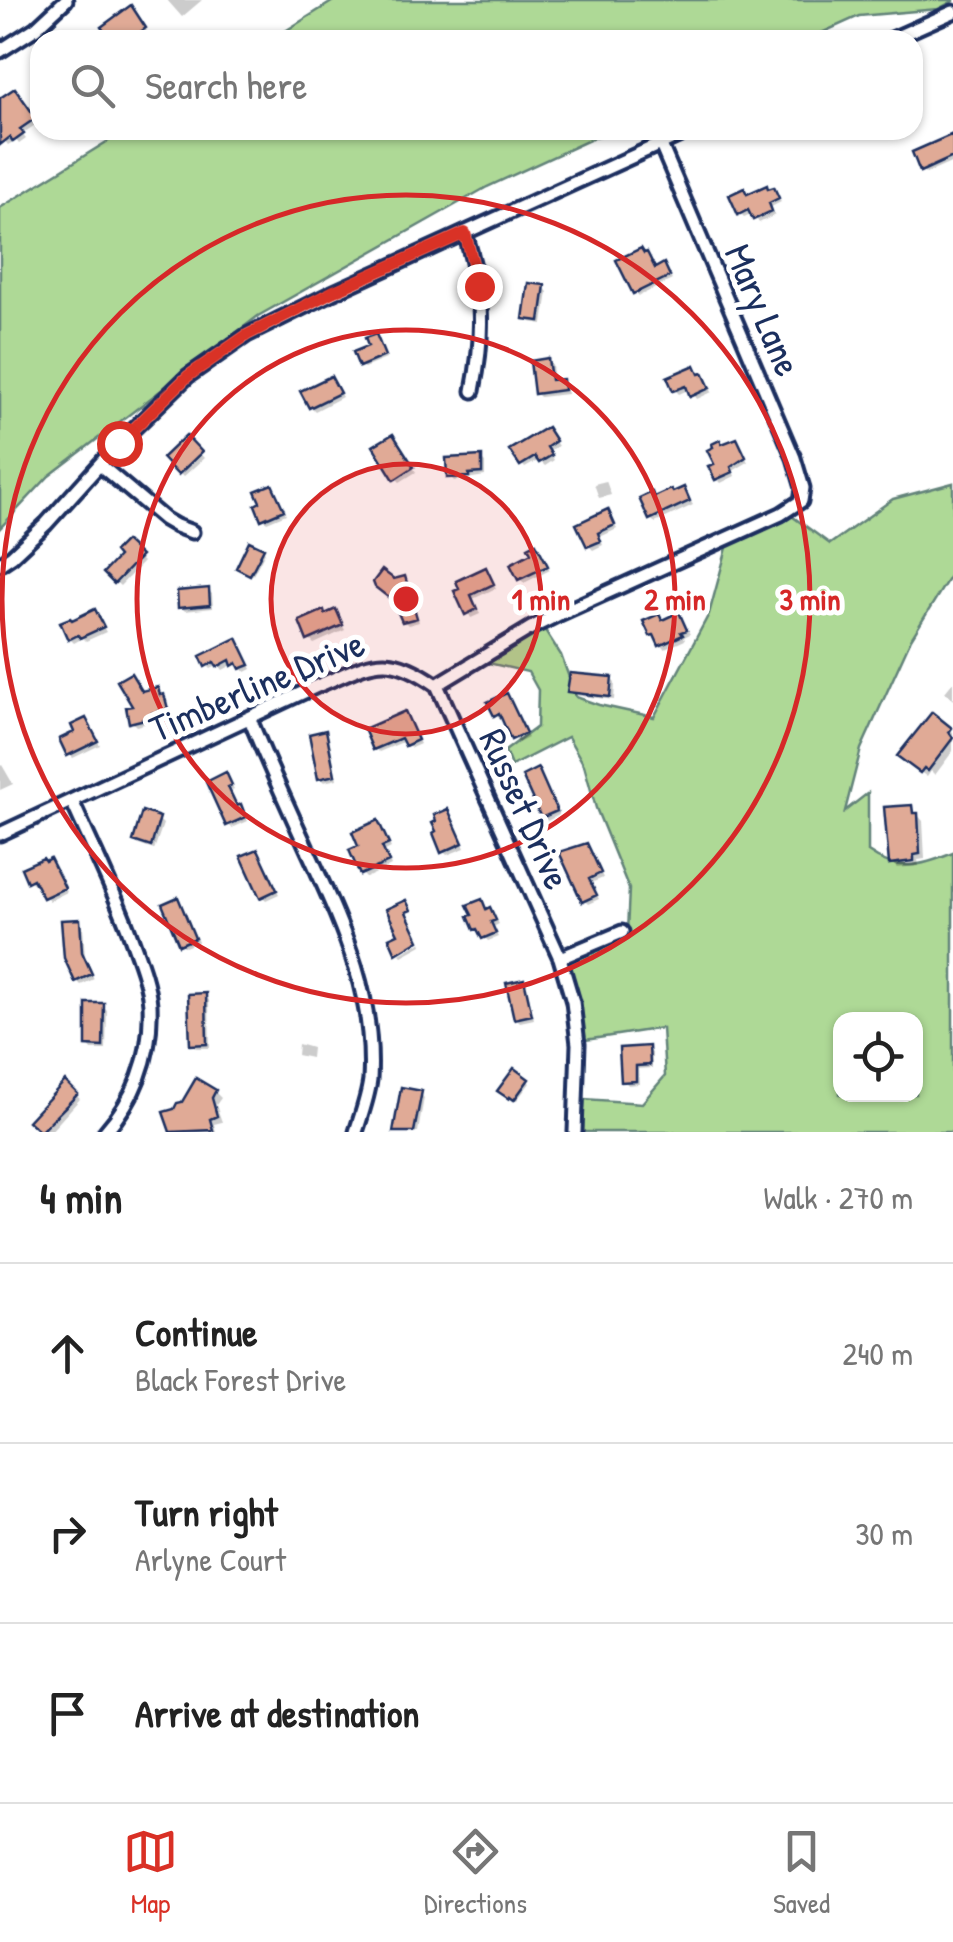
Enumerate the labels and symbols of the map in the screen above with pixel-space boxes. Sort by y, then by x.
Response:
street label: Mary Lane [713,236,815,383]
route end [457,264,503,310]
route start [97,421,143,467]
text: 1 min [512,579,570,619]
text: 2 min [644,579,706,619]
text: 3 min [779,579,841,619]
centre of rings [388,581,424,617]
street label: Timberline Drive [141,616,372,754]
street label: Russet Drive [468,720,584,897]

